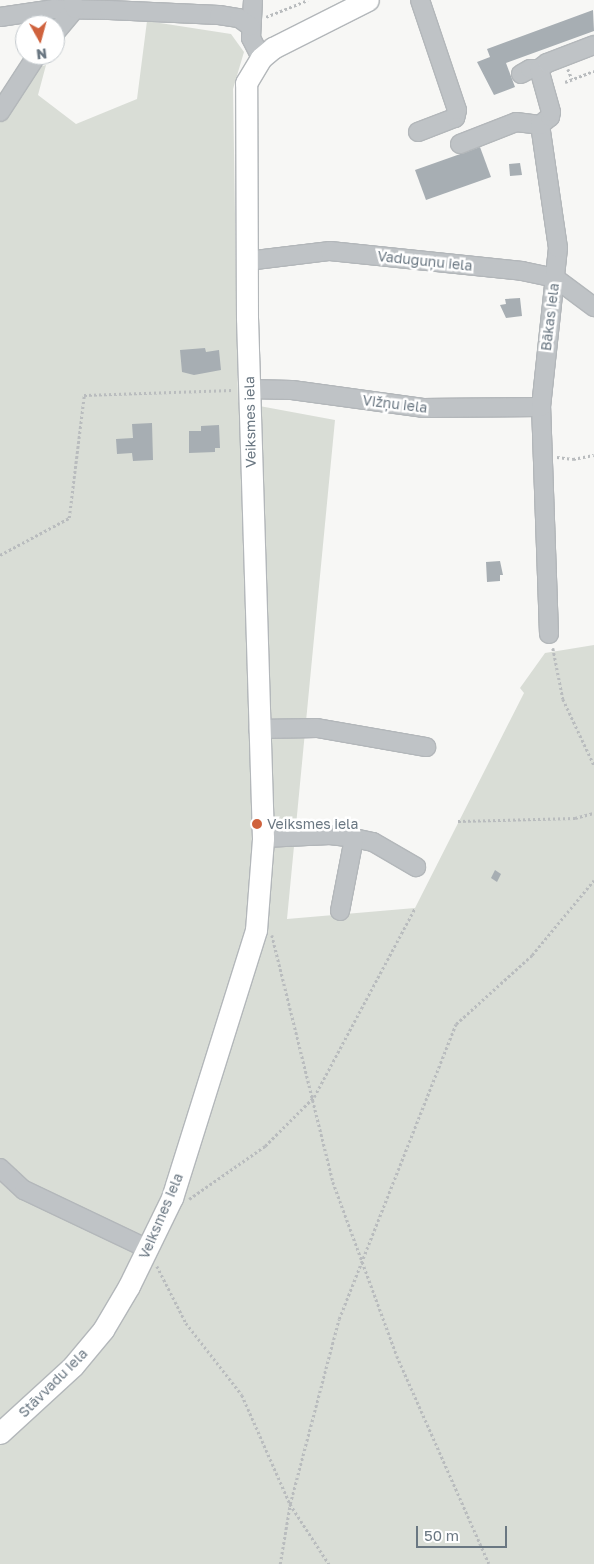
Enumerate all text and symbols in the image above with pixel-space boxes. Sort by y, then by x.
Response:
north arrow [15,15,65,65]
text: N [35,45,48,63]
street label: Vaduguņu iela [377,248,473,274]
street label: Bākas iela [538,282,562,352]
street label: Veiksmes iela [241,376,259,468]
street label: Vižņu iela [362,392,428,416]
place label: Veiksmes iela [267,816,358,832]
marker: Veiksmes iela [251,818,263,830]
street label: Veiksmes iela [135,1171,187,1261]
street label: Stāvvadu iela [15,1345,91,1421]
scale bar [419,1516,510,1548]
text: 50 m [424,1526,459,1544]

